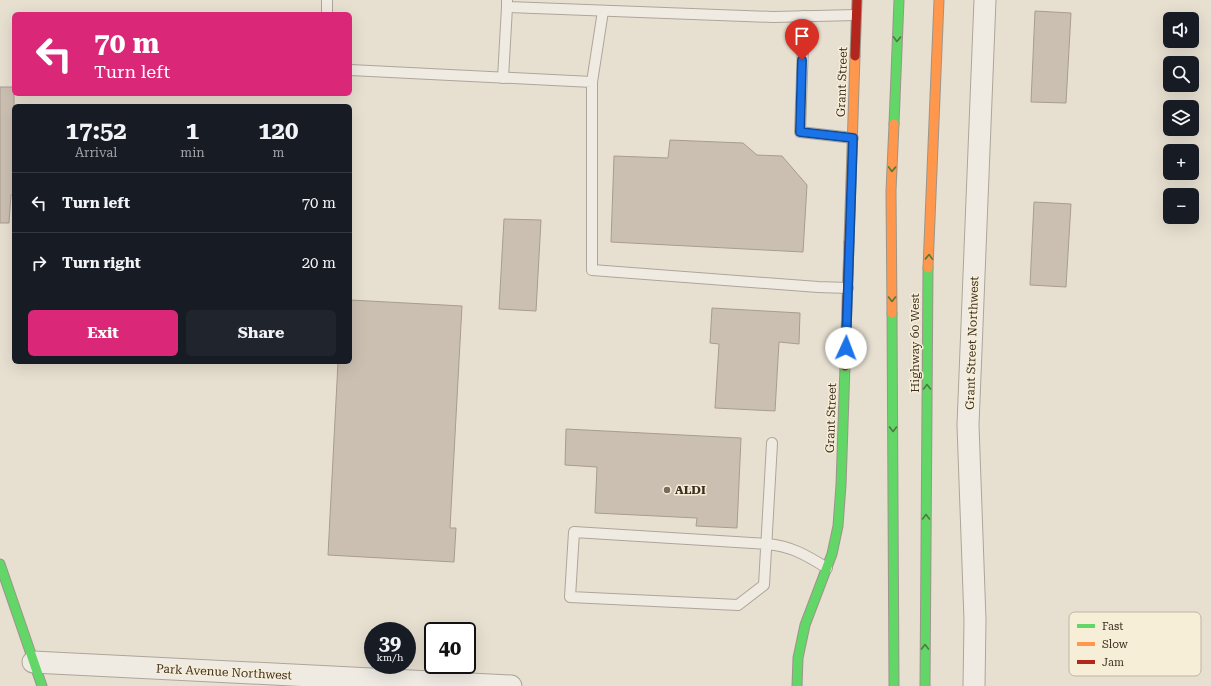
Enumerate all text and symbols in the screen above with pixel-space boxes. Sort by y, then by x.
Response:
map controls [1163,12,1199,224]
button: sound [1163,12,1199,48]
pin [785,19,819,60]
icon: arrive [791,25,813,47]
text: 70 m [94,27,159,60]
icon: left [28,28,80,80]
one-way arrow [893,36,901,42]
street label: Grant Street [834,46,850,117]
button: search [1163,56,1199,92]
text: Turn left [94,61,170,82]
button: layers [1163,100,1199,136]
text: 17:52 [66,117,127,145]
text: 1 [186,117,199,145]
text: 120 [258,117,299,145]
button: + [1163,144,1199,180]
text: Arrival [75,145,117,160]
text: min [180,145,205,160]
text: m [272,145,284,160]
one-way arrow [888,166,896,172]
button: − [1163,188,1199,224]
icon: left [28,192,50,214]
text: Turn left [62,194,130,212]
text: 70 m [302,194,336,212]
icon: right [28,252,50,274]
text: Turn right [62,254,141,272]
text: 20 m [302,254,336,272]
one-way arrow [924,254,933,260]
street label: Grant Street Northwest [963,275,981,410]
street label: Highway 60 West [908,293,922,393]
one-way arrow [888,296,896,302]
button: Exit [28,310,178,356]
button: Share [186,310,336,356]
position arrow [825,327,867,369]
street label: Grant Street [823,382,839,453]
one-way arrow [923,384,931,390]
one-way arrow [889,426,897,432]
place label: ALDI [675,483,706,497]
marker: ALDI [662,485,672,495]
one-way arrow [922,514,930,520]
legend [1069,612,1201,676]
text: Fast [1102,620,1123,633]
speed limit sign: 40 [424,622,476,674]
text: 39 [379,631,401,655]
text: Slow [1102,638,1129,651]
one-way arrow [921,644,929,650]
text: km/h [377,652,403,663]
text: Jam [1102,656,1124,669]
street label: Park Avenue Northwest [156,661,293,683]

